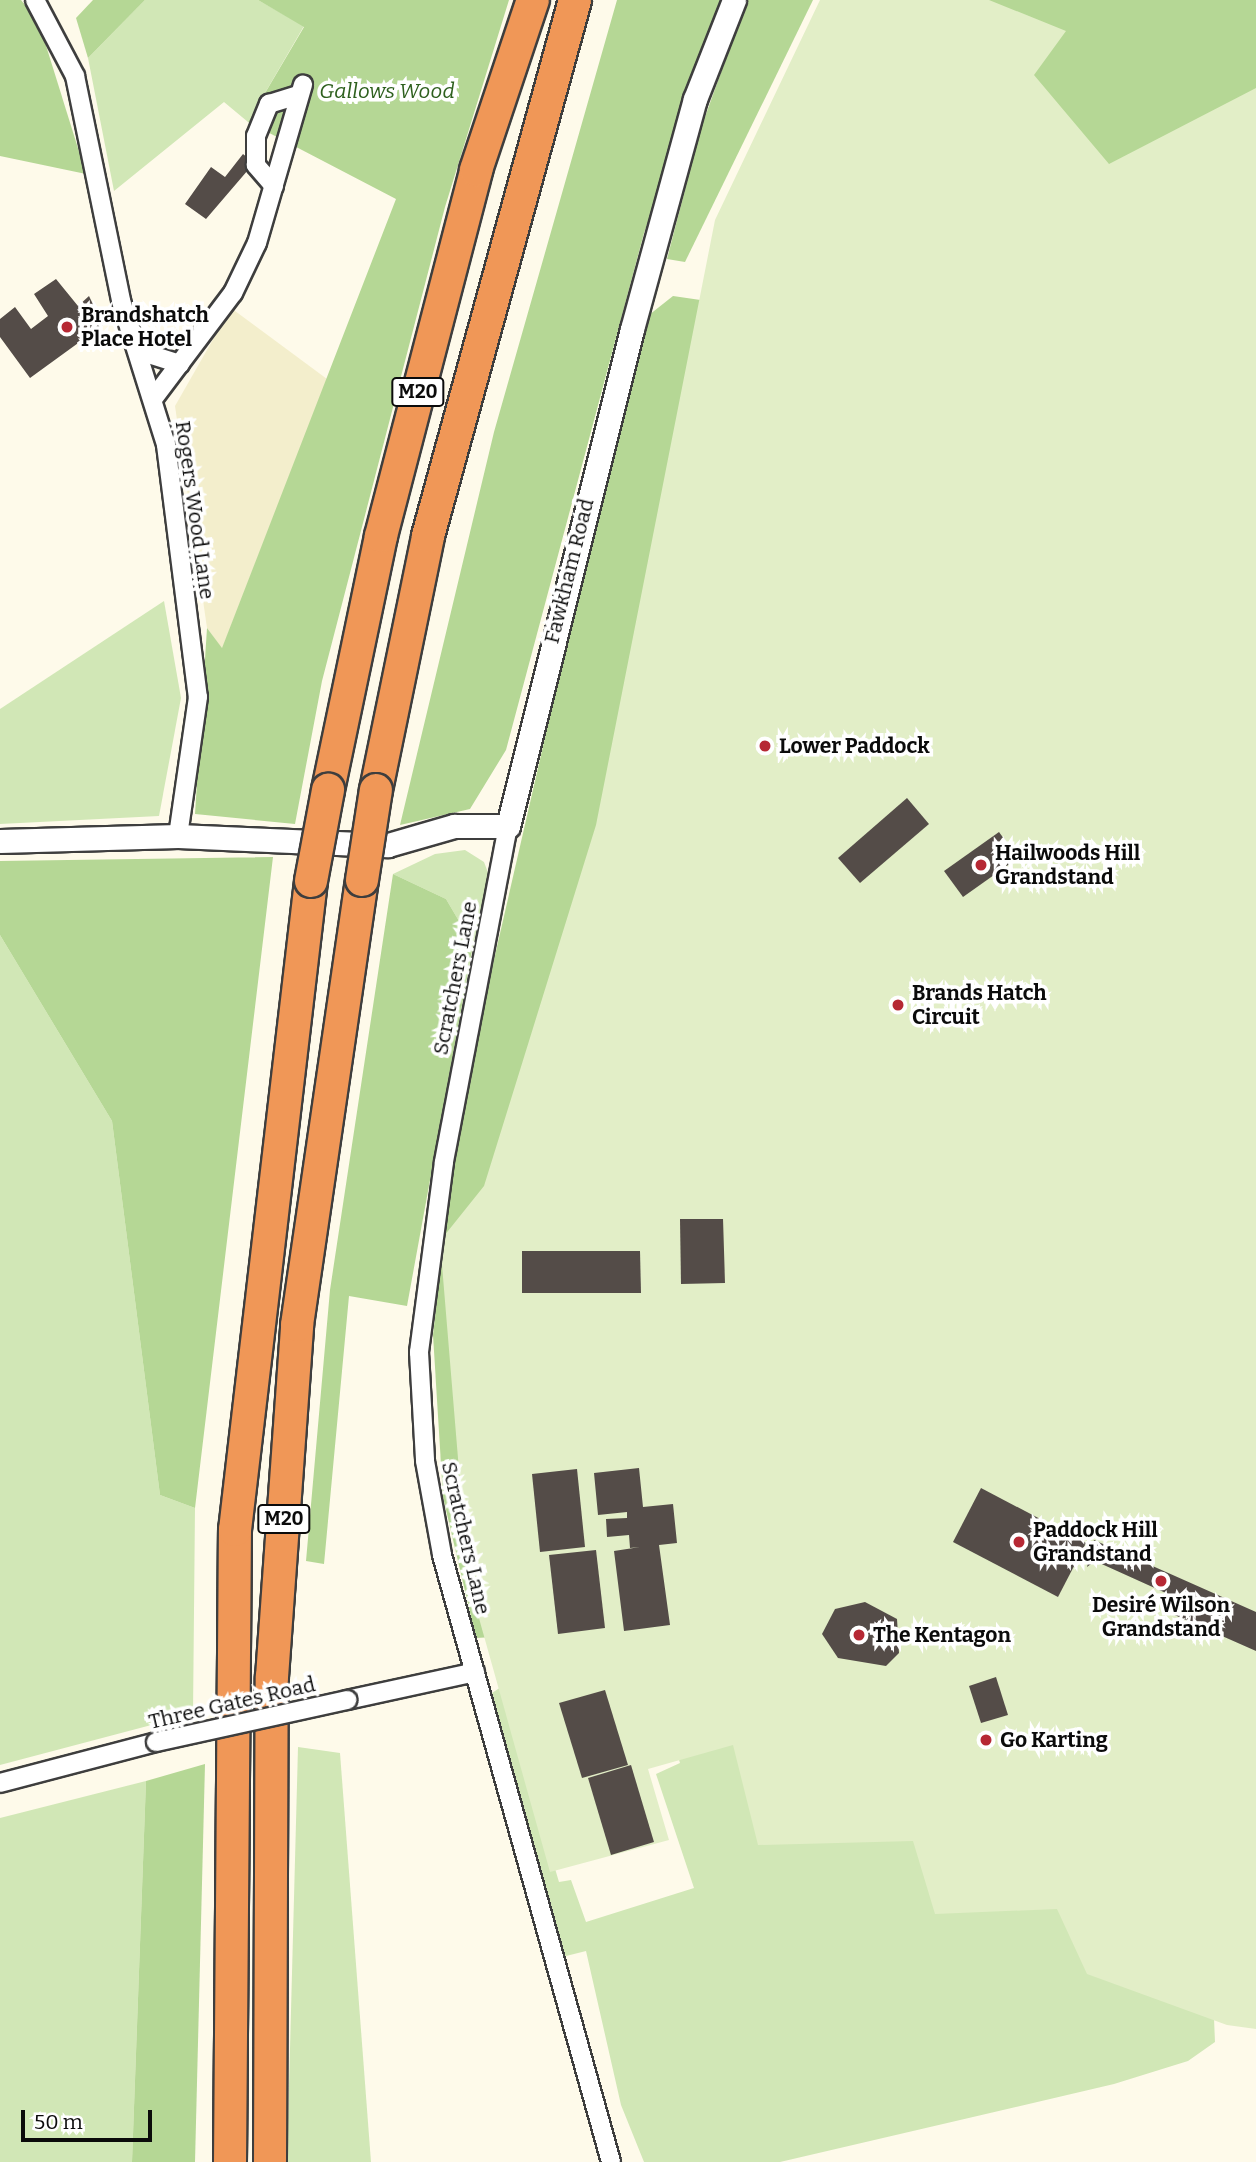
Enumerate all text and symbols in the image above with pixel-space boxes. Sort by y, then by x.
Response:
park label: Gallows Wood [319,78,455,104]
place label: Brandshatch Place Hotel [81,302,209,352]
marker: Brandshatch Place Hotel [59,319,75,335]
road number: M20 [390,376,446,408]
street label: Rogers Wood Lane [170,419,220,601]
street label: Fawkham Road [539,496,599,646]
place label: Lower Paddock [779,733,930,759]
marker: Lower Paddock [757,738,773,754]
place label: Hailwoods Hill Grandstand [995,840,1140,890]
marker: Hailwoods Hill Grandstand [973,857,989,873]
street label: Scratchers Lane [428,899,482,1057]
place label: Brands Hatch Circuit [912,980,1047,1030]
marker: Brands Hatch Circuit [890,997,906,1013]
street label: Scratchers Lane [436,1459,496,1617]
road number: M20 [256,1504,312,1534]
place label: Paddock Hill Grandstand [1033,1517,1158,1567]
marker: Paddock Hill Grandstand [1011,1534,1027,1550]
marker: Desiré Wilson Grandstand [1153,1573,1169,1589]
place label: Desiré Wilson Grandstand [1092,1592,1230,1642]
place label: The Kentagon [873,1622,1011,1648]
marker: The Kentagon [851,1627,867,1643]
street label: Three Gates Road [146,1672,318,1734]
place label: Go Karting [1000,1727,1108,1753]
marker: Go Karting [978,1732,994,1748]
scale bar [24,2096,156,2140]
text: 50 m [34,2109,83,2135]

